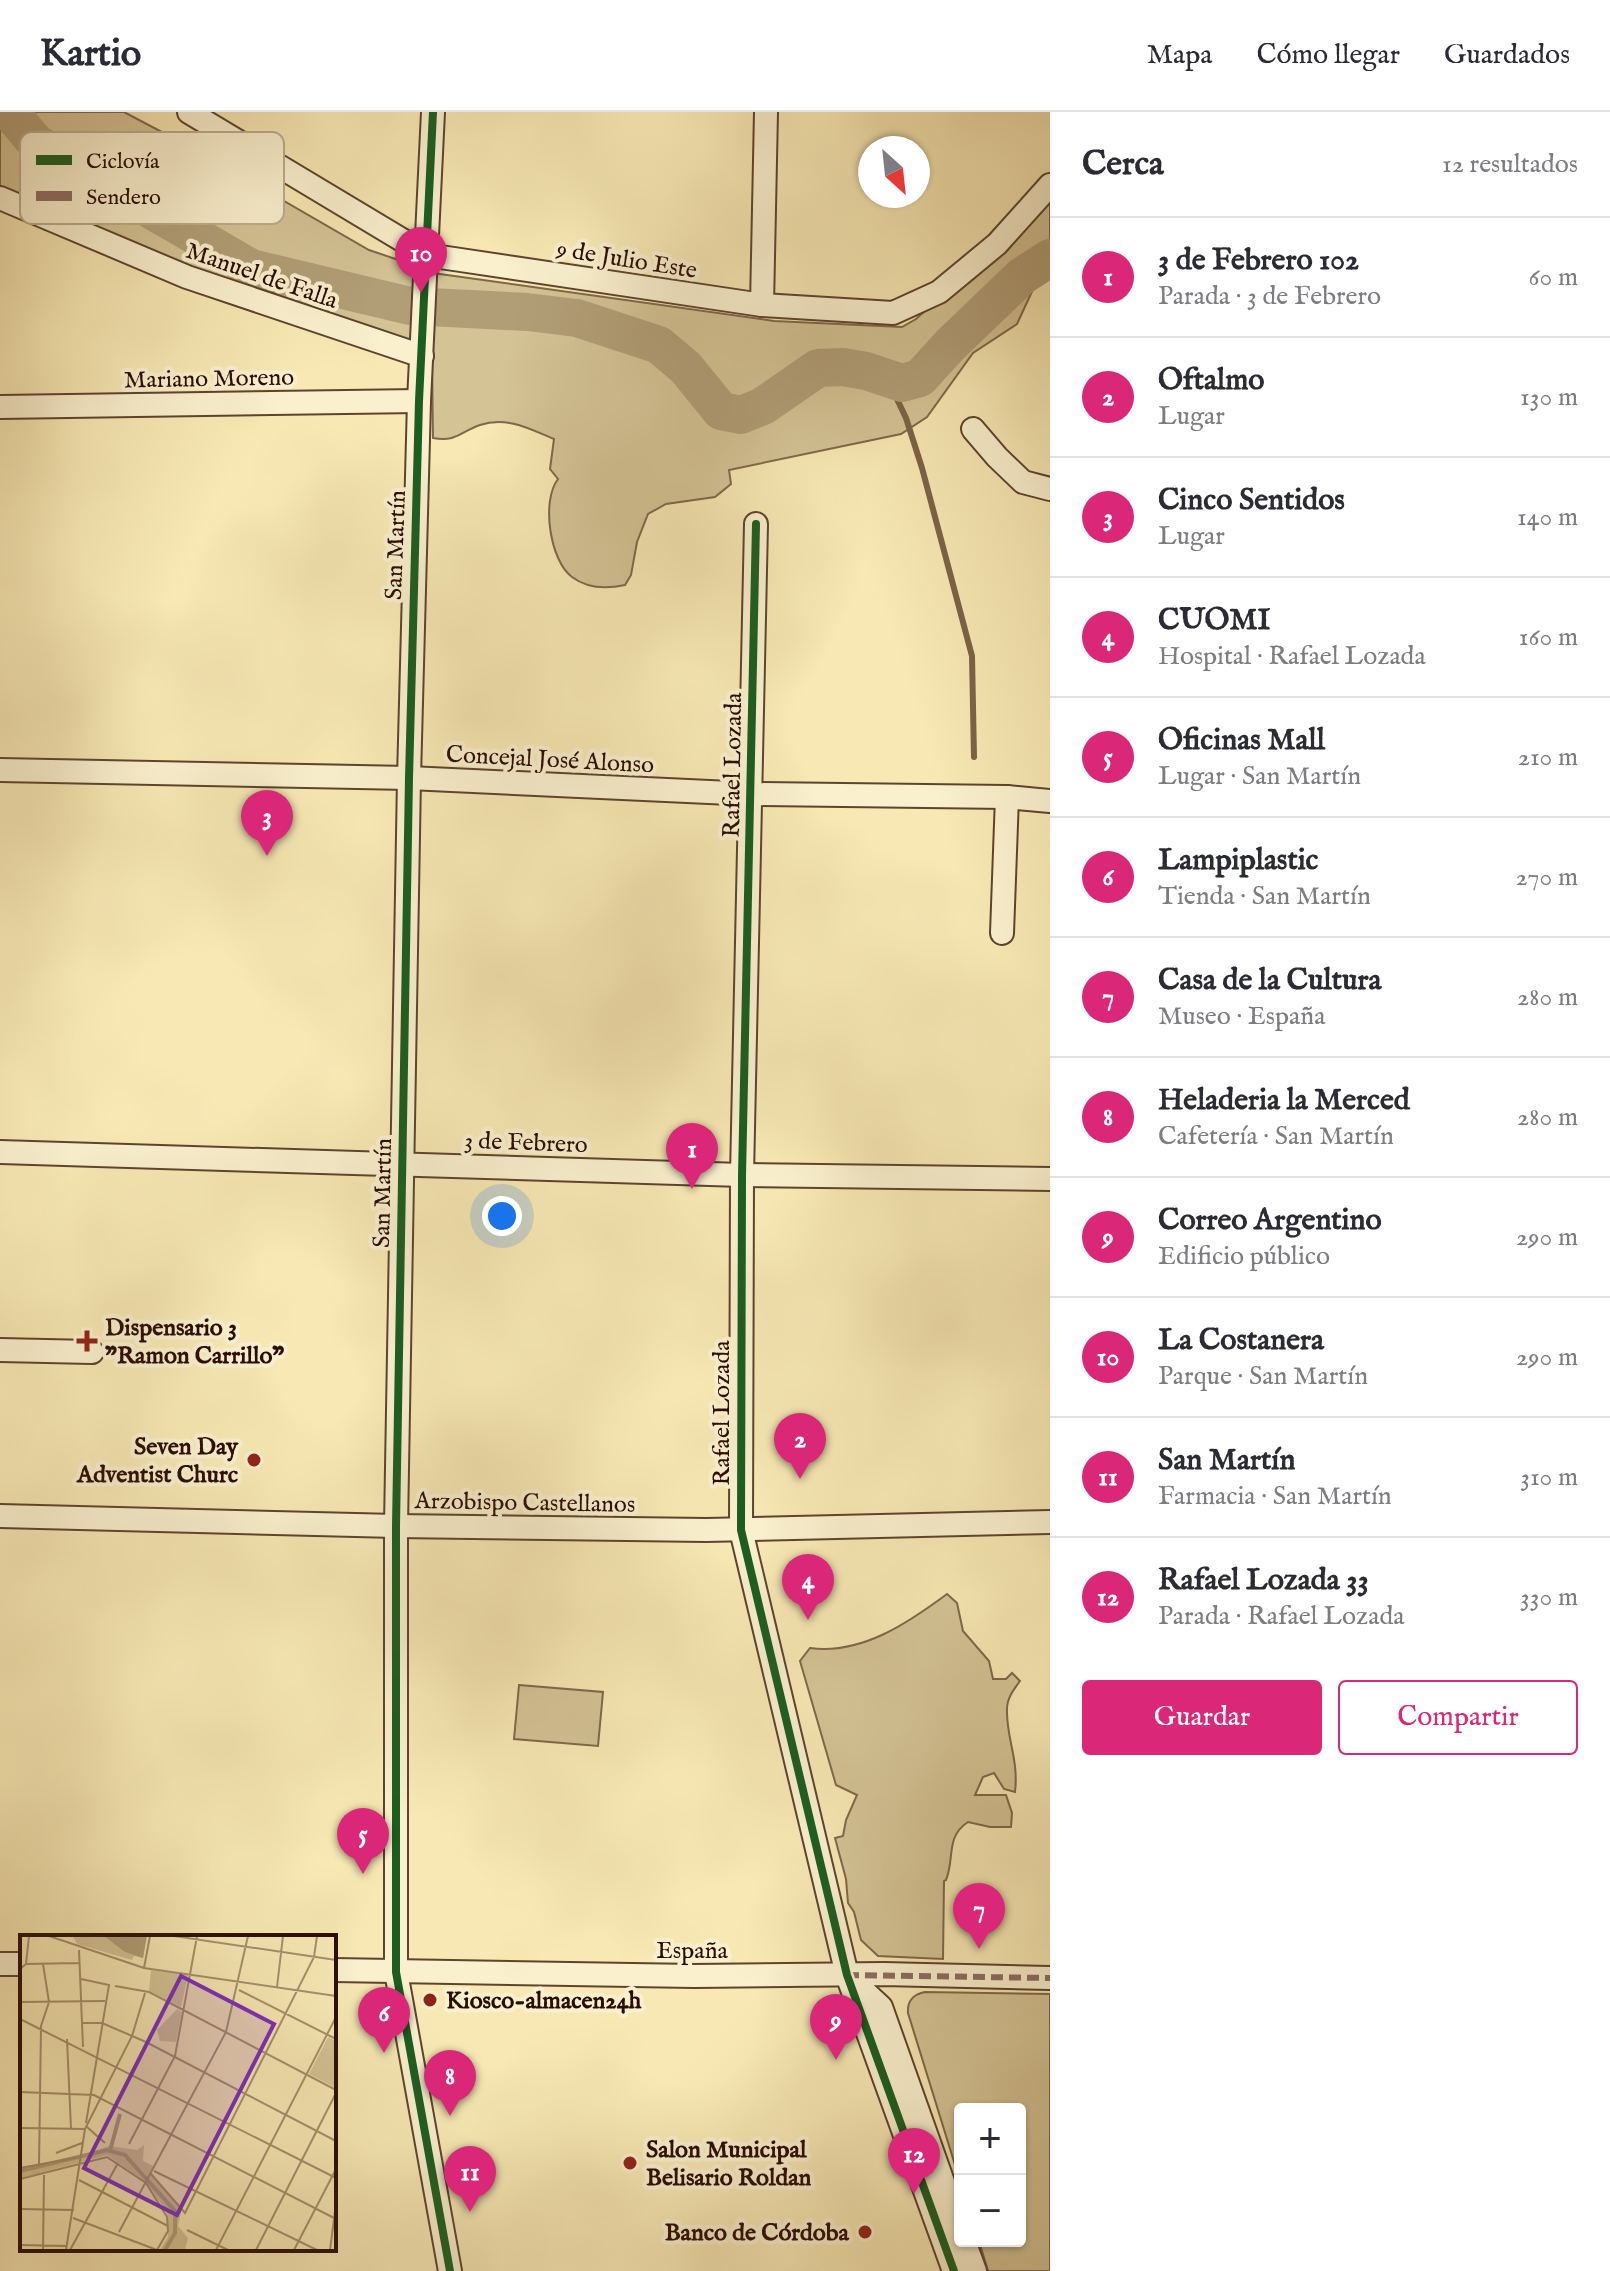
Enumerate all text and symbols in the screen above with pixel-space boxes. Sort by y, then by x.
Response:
text: Kartio [40,31,141,79]
text: Mapa [1147,38,1212,73]
text: Cómo llegar [1256,38,1400,73]
text: Guardados [1444,38,1570,73]
legend [20,132,284,224]
north arrow [858,136,930,208]
text: Cerca [1082,143,1164,186]
text: Ciclovía [86,148,160,176]
text: 12 resultados [1442,148,1578,181]
text: Sendero [86,184,161,212]
pin: 10 [395,227,447,293]
street label: 9 de Julio Este [553,234,699,287]
street label: Manuel de Falla [181,236,342,317]
text: 3 de Febrero 102 [1158,242,1359,280]
text: 1 [1103,261,1113,294]
text: 60 m [1529,261,1578,294]
text: Parada · 3 de Febrero [1158,280,1381,313]
text: Oftalmo [1158,362,1264,400]
street label: Mariano Moreno [124,363,294,396]
text: 2 [1102,381,1114,414]
text: 130 m [1520,381,1578,414]
text: Lugar [1158,400,1225,433]
text: Cinco Sentidos [1158,482,1345,520]
street label: San Martín [379,489,414,601]
text: 3 [1103,501,1113,534]
text: 140 m [1517,501,1578,534]
text: Lugar [1158,520,1225,553]
text: CUOMI [1158,602,1270,640]
text: 4 [1102,621,1114,654]
text: 160 m [1519,621,1578,654]
text: Hospital · Rafael Lozada [1158,640,1426,673]
street label: Rafael Lozada [717,691,750,838]
text: Oficinas Mall [1158,722,1325,760]
street label: Concejal José Alonso [445,740,655,781]
text: 5 [1103,741,1113,774]
text: 210 m [1518,741,1578,774]
text: Lugar · San Martín [1158,760,1361,793]
pin: 3 [241,790,293,856]
text: Lampiplastic [1158,842,1319,880]
text: 6 [1103,861,1113,894]
text: 270 m [1515,861,1578,894]
text: Tienda · San Martín [1158,880,1371,913]
text: Casa de la Cultura [1158,962,1382,1000]
text: 7 [1102,981,1114,1014]
text: 280 m [1517,981,1578,1014]
text: Museo · España [1158,1000,1325,1033]
text: Heladeria la Merced [1158,1082,1410,1120]
text: 8 [1103,1101,1113,1134]
text: 280 m [1517,1101,1578,1134]
text: Cafetería · San Martín [1158,1120,1394,1153]
pin: 1 [666,1123,718,1189]
street label: 3 de Febrero [464,1126,588,1161]
street label: San Martín [367,1138,400,1248]
your location [482,1196,522,1236]
text: Correo Argentino [1158,1202,1382,1240]
text: 9 [1102,1221,1114,1254]
text: 290 m [1516,1221,1578,1254]
text: Edificio público [1158,1240,1330,1273]
place label: Dispensario 3 "Ramon Carrillo" [105,1313,284,1372]
text: La Costanera [1158,1322,1324,1360]
marker: Dispensario 3 "Ramon Carrillo" [76,1330,98,1352]
street label: Rafael Lozada [707,1340,738,1486]
text: 10 [1097,1341,1119,1374]
text: 290 m [1516,1341,1578,1374]
text: Parque · San Martín [1158,1360,1368,1393]
pin: 2 [774,1413,826,1479]
place label: Seven Day Adventist Churc [76,1432,239,1491]
text: San Martín [1158,1442,1295,1480]
marker: Seven Day Adventist Churc [245,1451,263,1469]
text: 11 [1098,1461,1118,1494]
text: 310 m [1520,1461,1578,1494]
text: Farmacia · San Martín [1158,1480,1392,1513]
street label: Arzobispo Castellanos [413,1486,636,1521]
pin: 4 [782,1554,834,1620]
text: Rafael Lozada 33 [1158,1562,1369,1600]
text: 12 [1097,1581,1119,1614]
text: 330 m [1520,1581,1578,1614]
text: Parada · Rafael Lozada [1158,1600,1404,1633]
button: Guardar [1082,1680,1322,1755]
button: Compartir [1338,1680,1578,1755]
pin: 5 [337,1808,389,1874]
pin: 7 [953,1883,1005,1949]
inset map [20,1935,336,2251]
street label: España [656,1936,728,1967]
place label: Kiosco-almacen24h [446,1986,641,2017]
pin: 6 [358,1987,410,2053]
marker: Kiosco-almacen24h [421,1991,439,2009]
pin: 9 [810,1994,862,2060]
pin: 8 [424,2050,476,2116]
map controls [954,2103,1026,2247]
button: + [954,2103,1026,2175]
pin: 12 [888,2128,940,2194]
place label: Salon Municipal Belisario Roldan [646,2135,812,2194]
pin: 11 [444,2146,496,2212]
marker: Salon Municipal Belisario Roldan [621,2154,639,2172]
button: − [954,2175,1026,2247]
place label: Banco de Córdoba [665,2218,850,2249]
marker: Banco de Córdoba [856,2223,874,2241]

